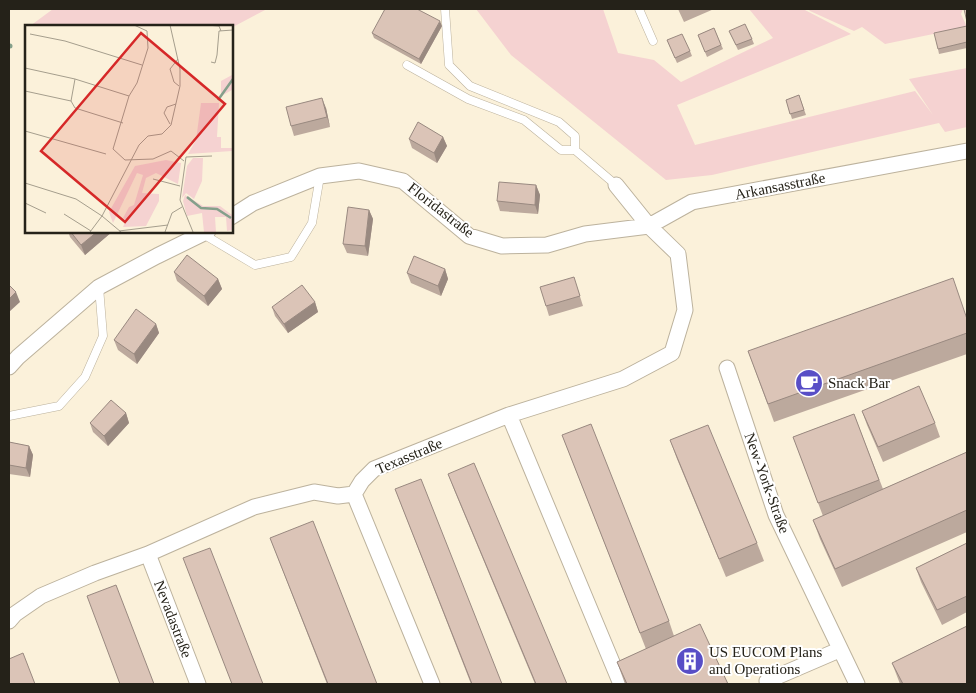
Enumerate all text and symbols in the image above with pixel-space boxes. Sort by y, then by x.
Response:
inset map [25,25,232,232]
street label: Arkansasstraße [733,169,827,203]
street label: Floridastraße [405,179,477,241]
cafe icon: Snack Bar [794,368,824,398]
place label: Snack Bar [828,375,890,391]
street label: New-York-Straße [741,430,793,536]
street label: Texasstraße [373,435,445,477]
street label: Nevadastraße [151,578,195,660]
place label: US EUCOM Plans and Operations [709,644,823,677]
building icon: US EUCOM Plans and Operations [675,646,705,676]

